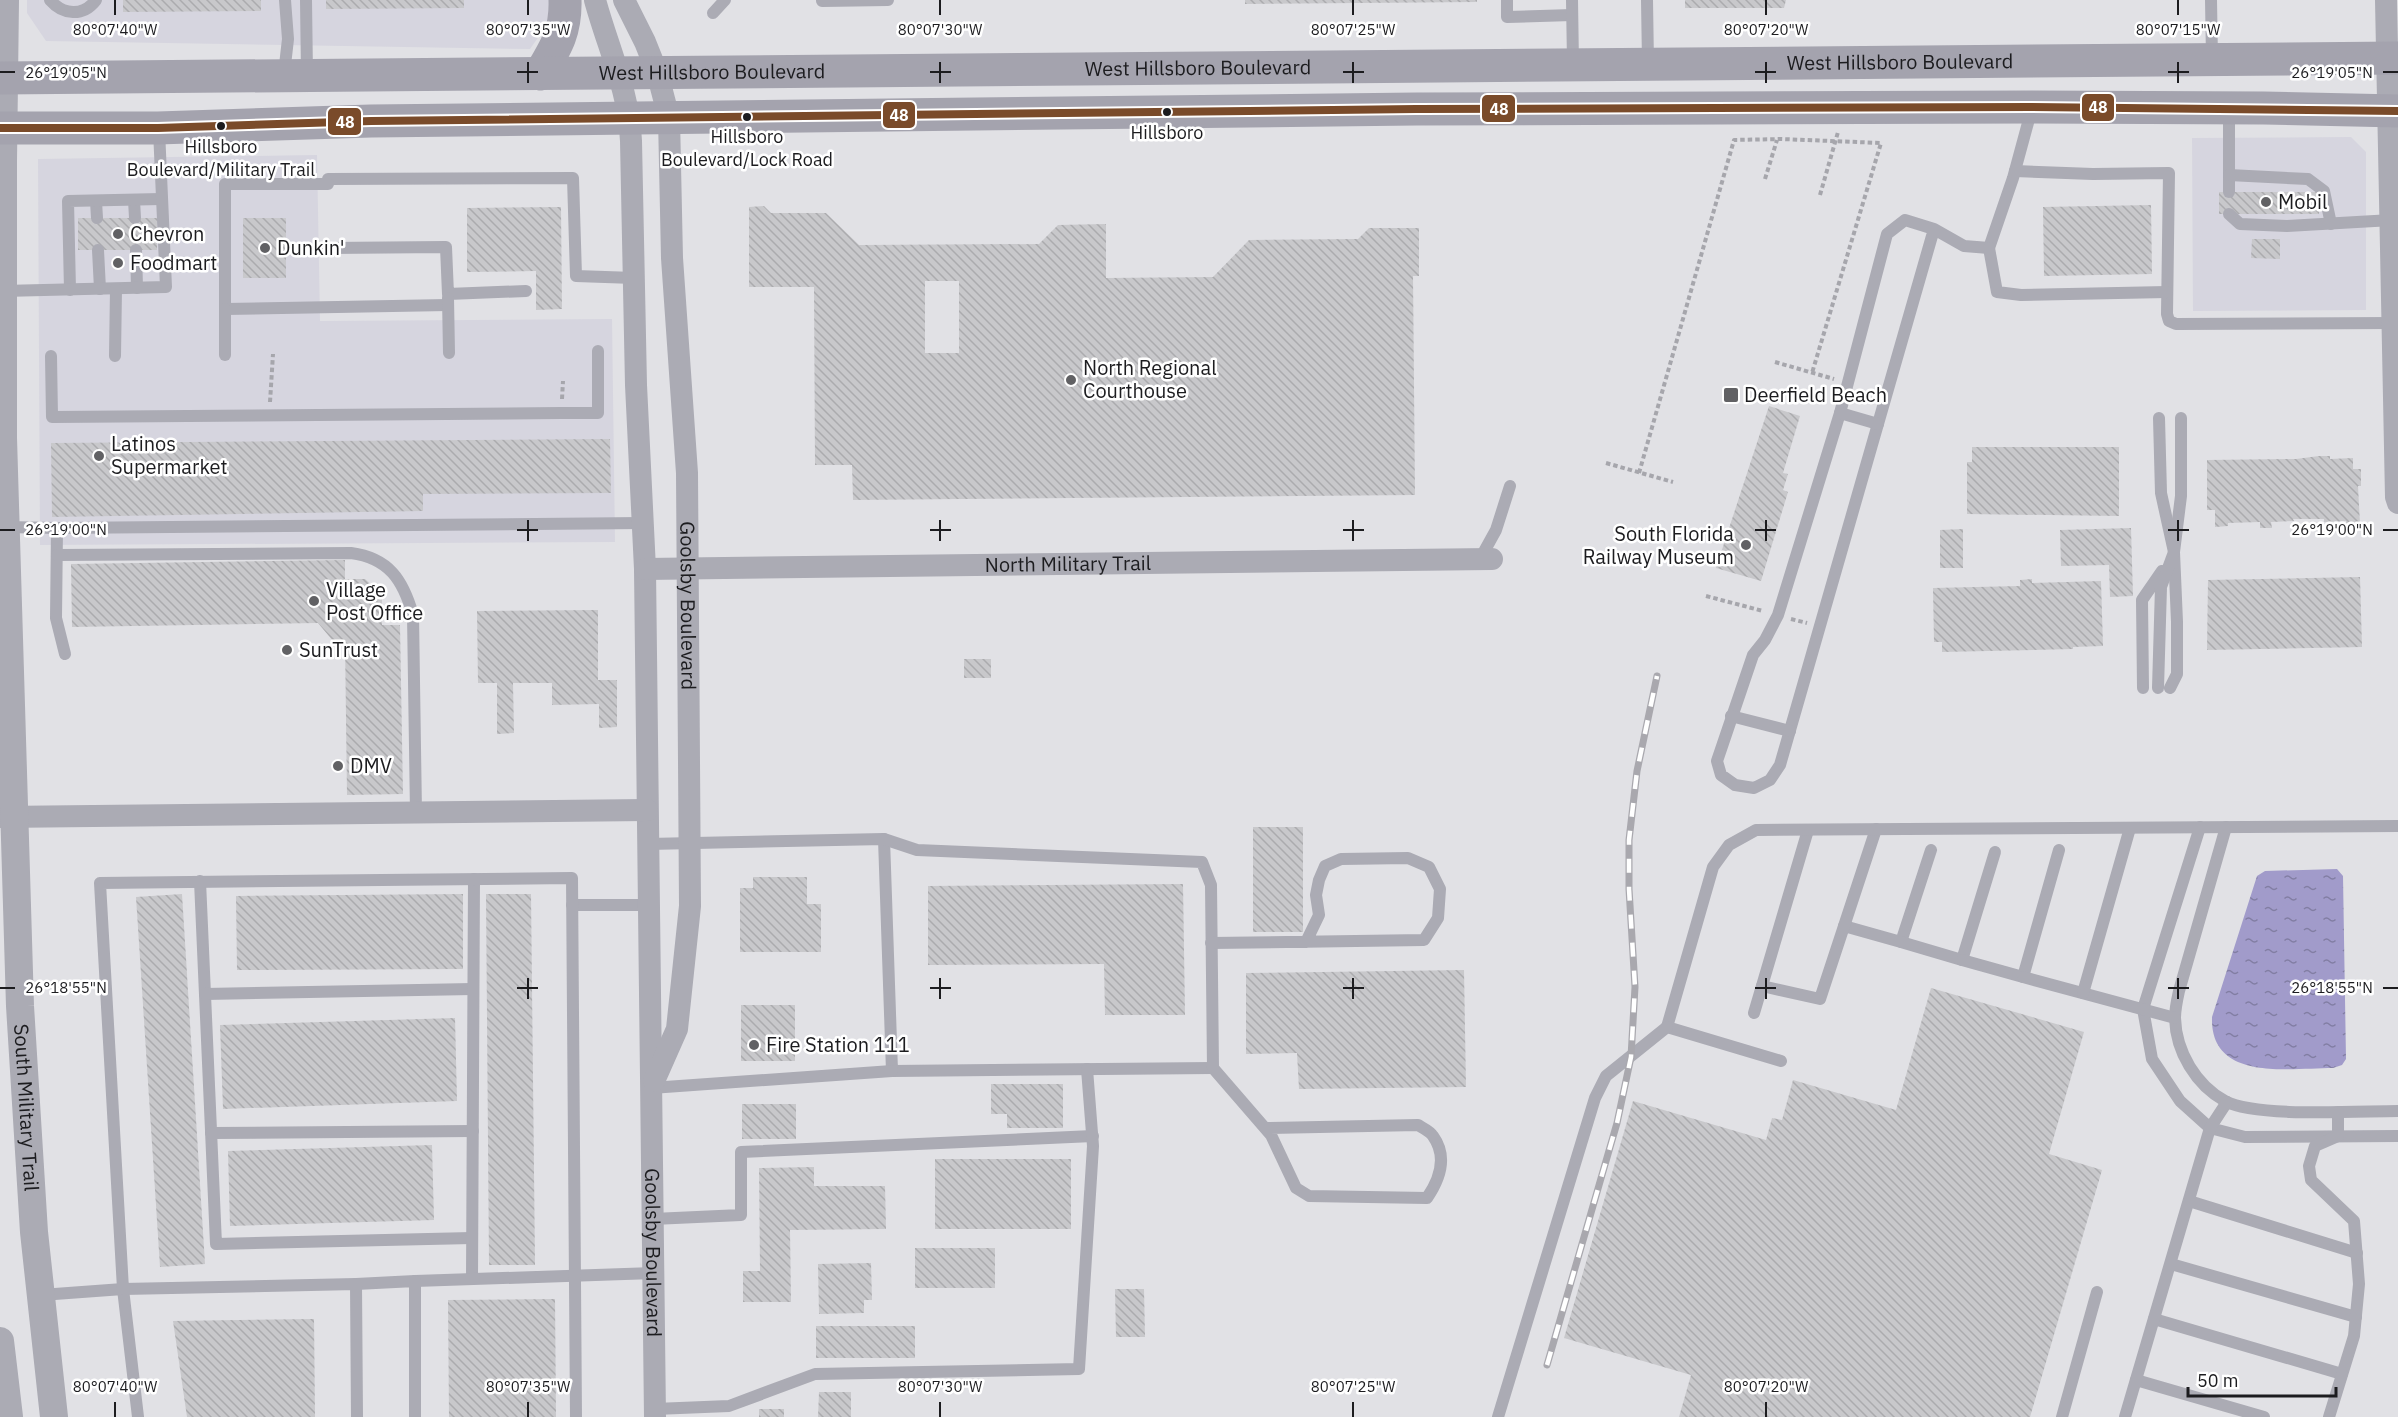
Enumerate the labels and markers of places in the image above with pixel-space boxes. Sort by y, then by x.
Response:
marker: Hillsboro [1161,106,1173,118]
marker: Hillsboro Boulevard/Lock Road [741,111,753,123]
marker: Hillsboro Boulevard/Military Trail [215,120,227,132]
place label: Hillsboro [1131,121,1203,144]
place label: Hillsboro Boulevard/Lock Road [661,125,833,171]
place label: Hillsboro Boulevard/Military Trail [127,135,315,181]
place label: Mobil [2278,188,2327,215]
marker: Mobil [2259,195,2273,209]
place label: Chevron [130,220,204,247]
marker: Chevron [111,227,125,241]
place label: Dunkin' [277,234,345,261]
marker: Dunkin' [258,241,272,255]
place label: Foodmart [130,249,217,276]
marker: Foodmart [111,256,125,270]
place label: North Regional Courthouse [1083,354,1217,404]
marker: North Regional Courthouse [1064,373,1078,387]
place label: Deerfield Beach [1744,381,1887,408]
marker: Deerfield Beach [1722,386,1740,404]
place label: Latinos Supermarket [111,430,228,480]
marker: Latinos Supermarket [92,449,106,463]
place label: South Florida Railway Museum [1583,520,1734,570]
marker: South Florida Railway Museum [1739,538,1753,552]
place label: Village Post Office [326,576,423,626]
marker: Village Post Office [307,594,321,608]
place label: SunTrust [299,636,378,663]
marker: SunTrust [280,643,294,657]
place label: DMV [350,752,392,779]
marker: DMV [331,759,345,773]
place label: Fire Station 111 [766,1031,910,1058]
marker: Fire Station 111 [747,1038,761,1052]

